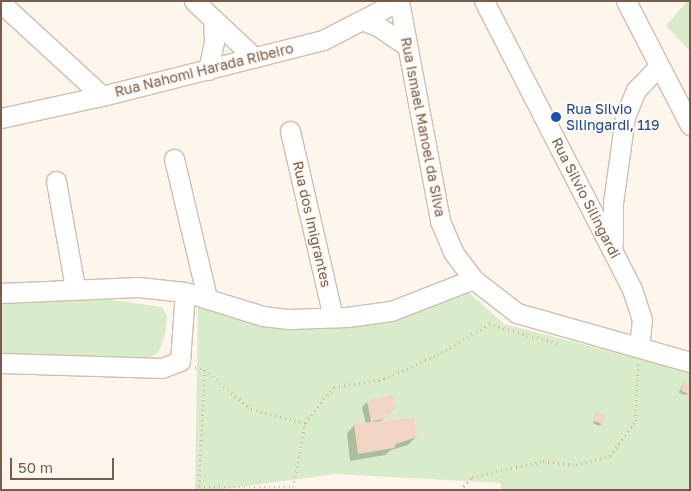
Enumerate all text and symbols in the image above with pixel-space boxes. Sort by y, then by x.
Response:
street label: Rua Ismael Manoel da Silva [397,36,449,218]
street label: Rua Nahomi Harada Ribeiro [113,40,295,100]
place label: Rua Silvio Silingardi, 119 [566,101,660,134]
marker: Rua Silvio Silingardi, 119 [550,111,562,123]
street label: Rua Silvio Silingardi [548,135,624,261]
street label: Rua dos Imigrantes [289,159,335,289]
scale bar [12,448,116,480]
text: 50 m [18,458,53,476]

